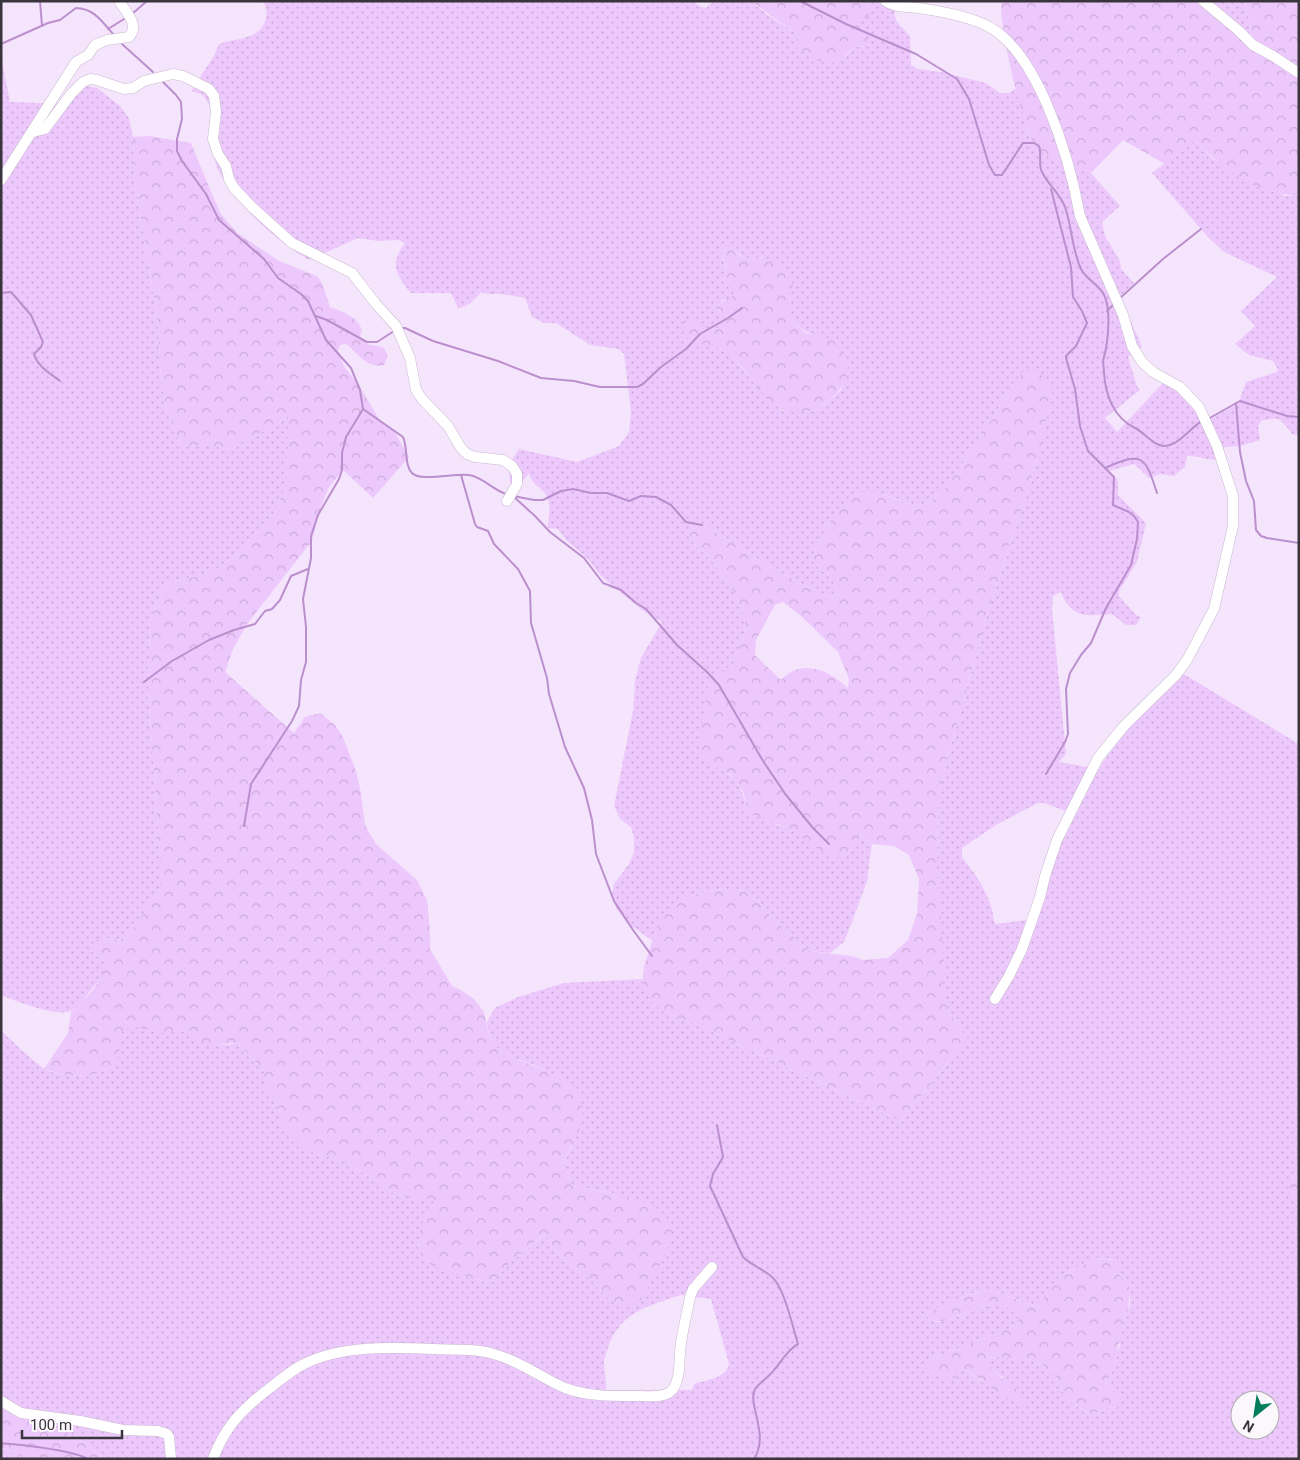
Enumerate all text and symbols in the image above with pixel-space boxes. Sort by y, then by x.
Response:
north arrow [1230,1390,1280,1440]
scale bar [22,1408,122,1440]
text: 100 m [30,1416,72,1434]
text: N [1240,1417,1257,1436]

